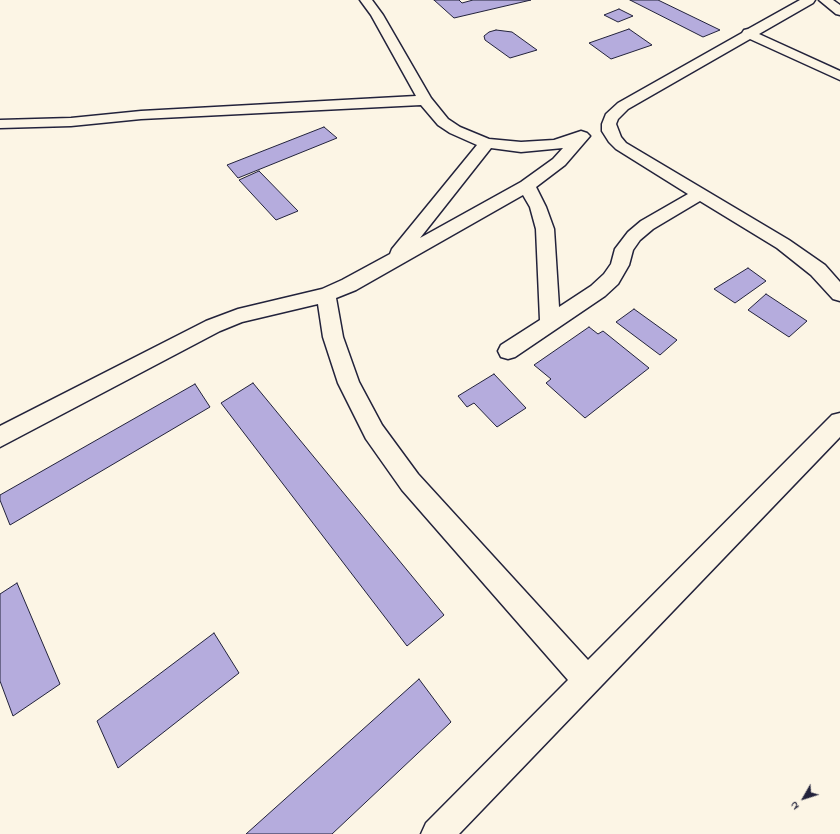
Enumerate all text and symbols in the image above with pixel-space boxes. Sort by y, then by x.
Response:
north arrow [784,778,824,818]
text: N [786,798,803,813]

